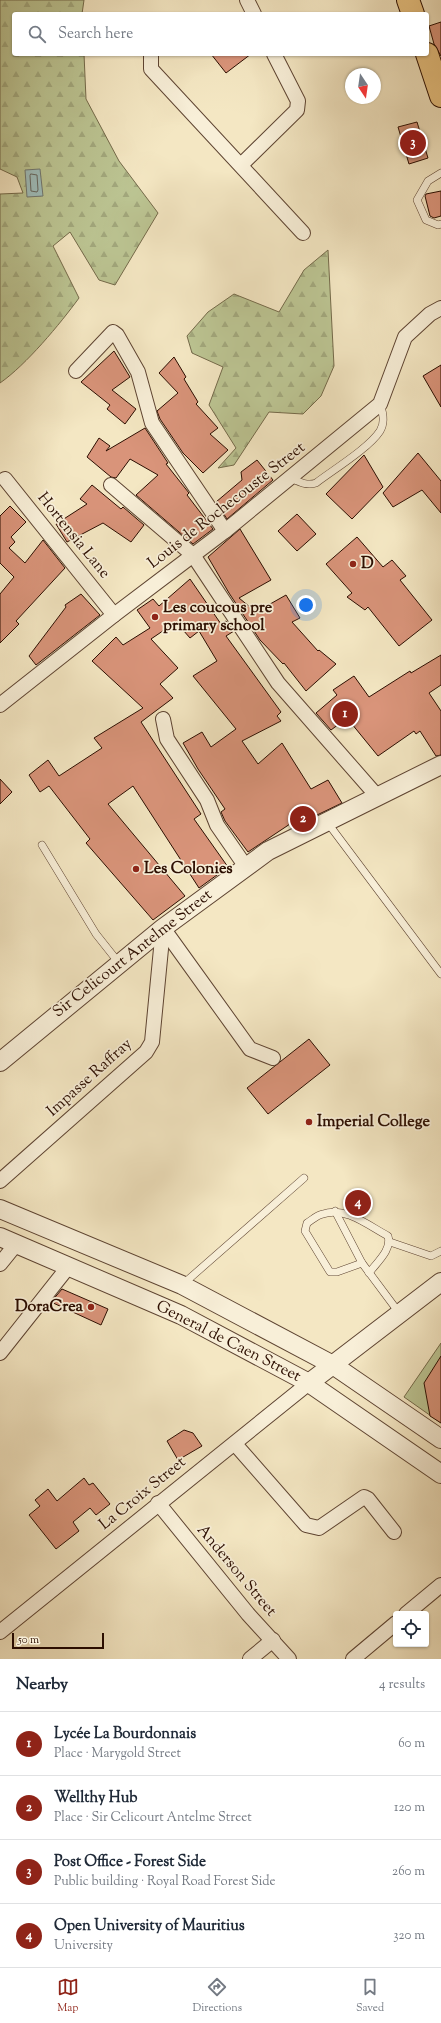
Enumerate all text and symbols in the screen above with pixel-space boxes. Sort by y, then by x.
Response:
search box [12,12,429,56]
icon: search [26,23,48,45]
text: Search here [58,24,133,45]
north arrow [345,68,381,104]
pin: 3 [400,128,426,158]
street label: Louis de Rochecouste Street [143,437,311,575]
street label: Hortensia Lane [31,488,115,584]
place label: D [361,553,374,576]
marker: D [348,559,358,569]
your location [296,595,316,615]
place label: Les coucous pre primary school [163,597,273,638]
marker: Les coucous pre primary school [150,612,160,622]
pin: 1 [332,699,358,729]
pin: 2 [290,804,316,834]
place label: Les Colonies [144,858,233,881]
marker: Les Colonies [131,864,141,874]
street label: Sir Celicourt Antelme Street [48,884,218,1024]
street label: Impasse Raffray [42,1033,138,1123]
place label: Imperial College [317,1111,431,1134]
marker: Imperial College [304,1117,314,1127]
pin: 4 [345,1188,371,1218]
street label: General de Caen Street [152,1295,305,1389]
place label: DoraCrea [15,1296,84,1319]
marker: DoraCrea [86,1302,96,1312]
street label: La Croix Street [95,1451,192,1536]
street label: Anderson Street [191,1520,282,1622]
map controls [393,1611,429,1647]
button: locate [393,1611,429,1647]
scale bar [12,1631,104,1650]
text: 50 m [18,1632,39,1648]
text: Nearby [16,1673,68,1697]
text: 4 results [379,1676,425,1694]
text: Lycée La Bourdonnais [54,1724,196,1745]
text: 1 [27,1735,31,1753]
text: 60 m [398,1735,425,1753]
text: Place · Marygold Street [54,1745,181,1763]
text: Wellthy Hub [54,1788,137,1809]
text: 2 [26,1799,32,1817]
text: 120 m [394,1799,425,1817]
text: Place · Sir Celicourt Antelme Street [54,1809,252,1827]
text: Post Office - Forest Side [54,1852,206,1873]
text: 3 [26,1863,32,1881]
text: 260 m [392,1863,425,1881]
text: Public building · Royal Road Forest Side [54,1873,276,1891]
text: Open University of Mauritius [54,1916,245,1937]
text: 4 [26,1927,32,1945]
text: 320 m [393,1927,425,1945]
text: University [54,1937,113,1955]
tab: Map [57,1976,79,2016]
tab: Directions [193,1976,242,2016]
tab: Saved [356,1976,384,2016]

